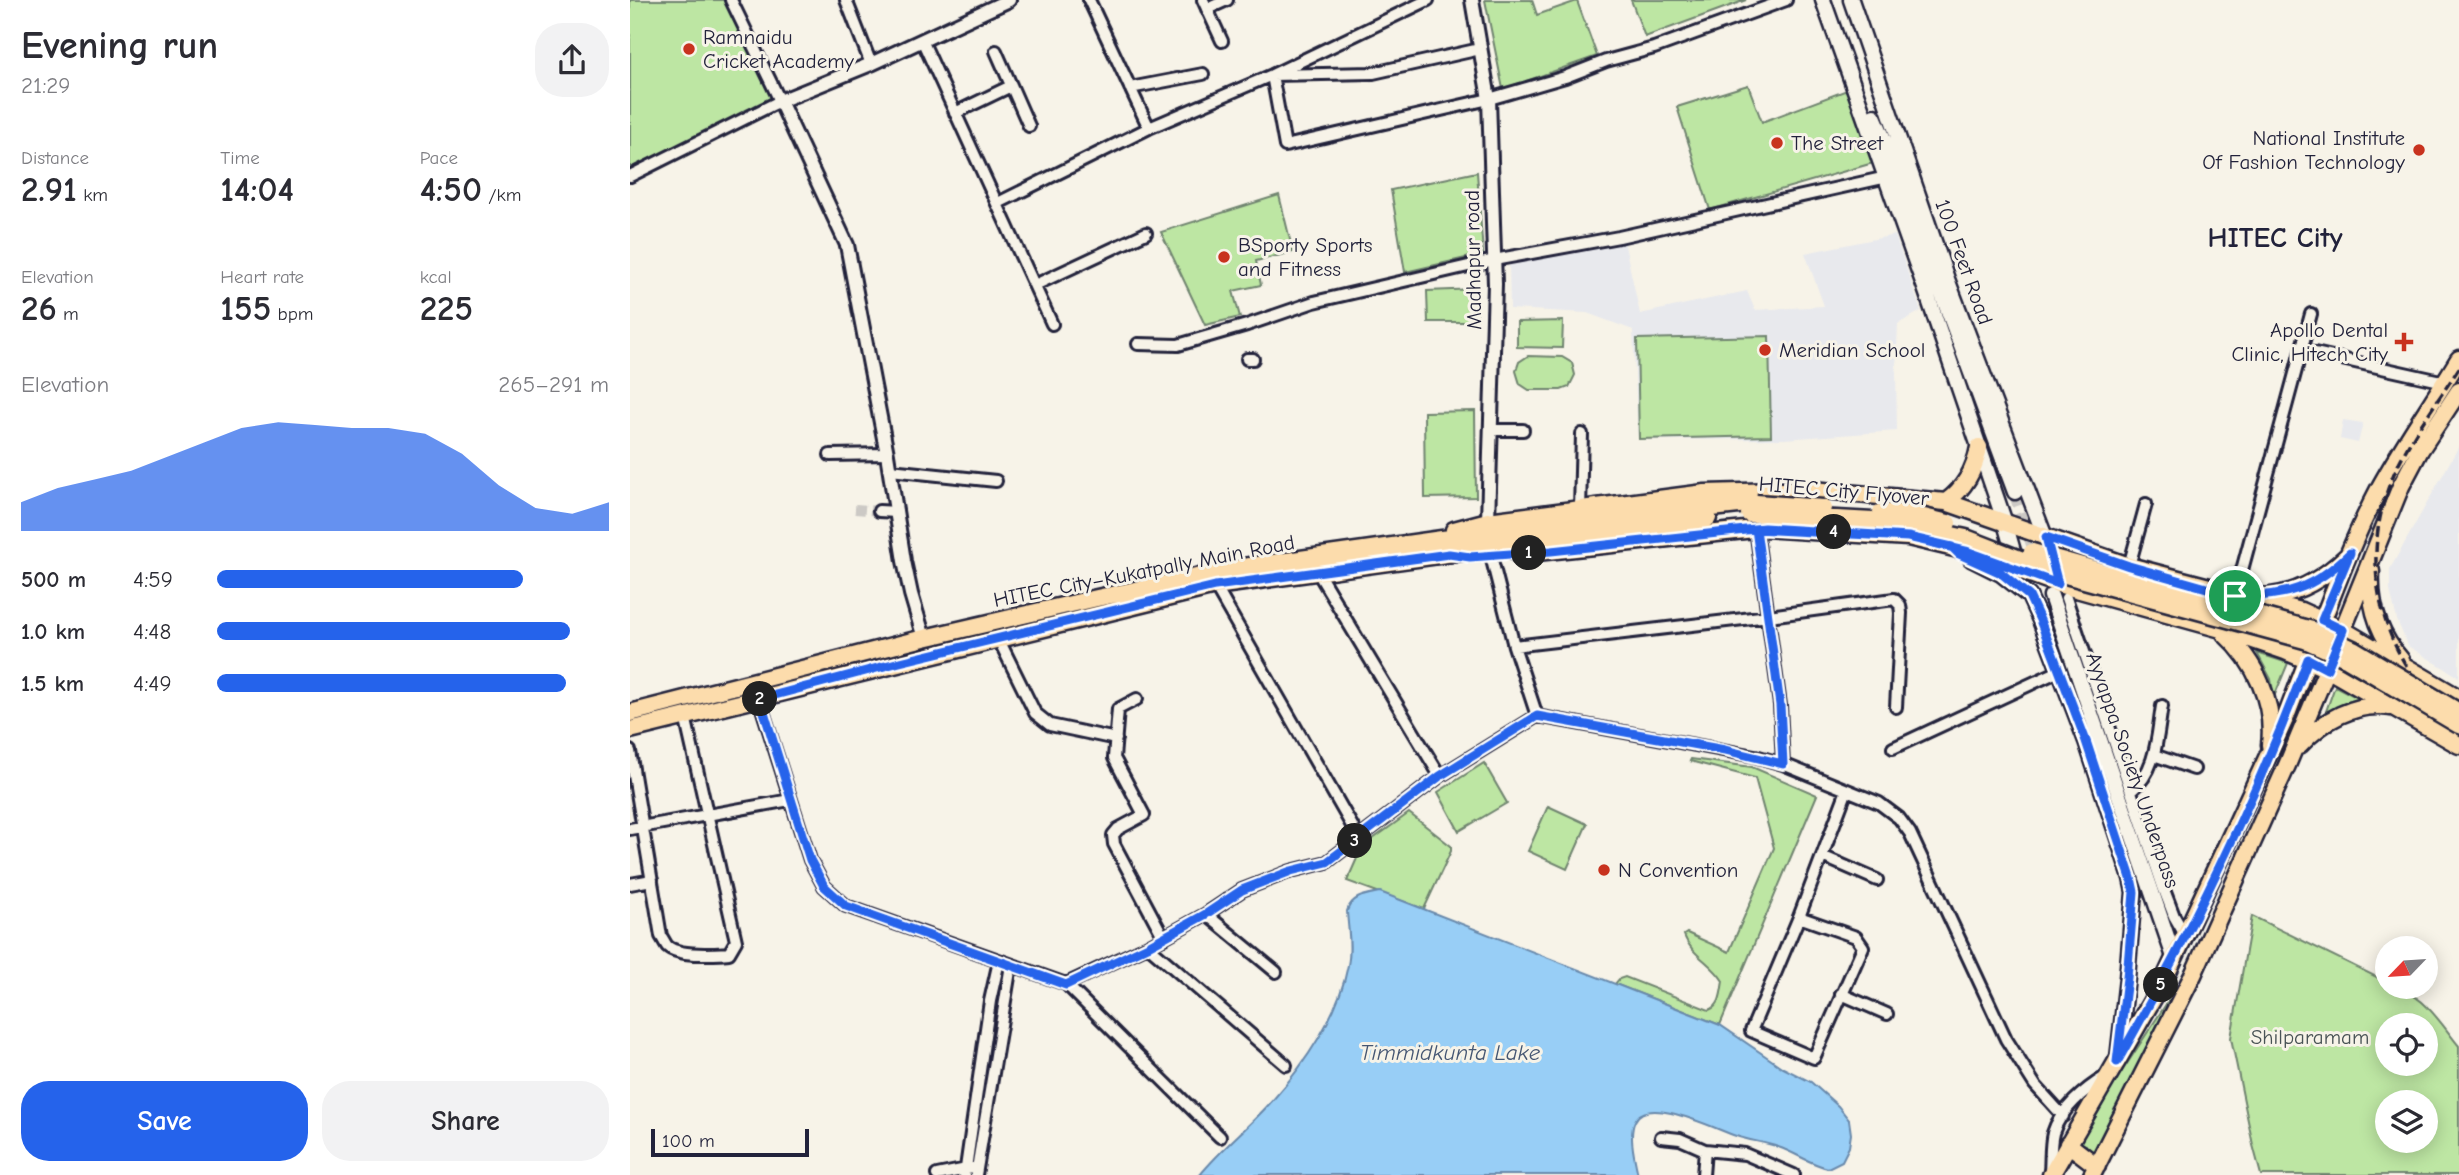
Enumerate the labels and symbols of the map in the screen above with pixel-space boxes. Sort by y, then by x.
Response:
place label: Ramnaidu Cricket Academy [703,25,855,73]
marker: Ramnaidu Cricket Academy [681,41,697,57]
place label: National Institute Of Fashion Technology [2202,126,2406,174]
place label: The Street [1791,131,1884,155]
marker: The Street [1769,135,1785,151]
marker: National Institute Of Fashion Technology [2411,142,2427,158]
street label: Madhapur road [1460,190,1486,330]
street label: 100 Feet Road [1930,196,1998,328]
district label: HITEC City [2207,222,2343,254]
place label: BSporty Sports and Fitness [1238,233,1373,281]
marker: BSporty Sports and Fitness [1216,249,1232,265]
place label: Apollo Dental Clinic, Hitech City [2231,318,2389,366]
marker: Apollo Dental Clinic, Hitech City [2394,332,2414,352]
place label: Meridian School [1779,338,1925,362]
marker: Meridian School [1757,342,1773,358]
street label: HITEC City Flyover [1758,472,1931,510]
pin: 4 [1816,514,1852,550]
street label: HITEC City–Kukatpally Main Road [991,530,1297,612]
pin: 1 [1511,536,1546,570]
pin [2205,566,2265,626]
street label: Ayyappa Society Underpass [2081,649,2185,891]
pin: 2 [743,682,778,716]
pin: 3 [1338,824,1372,858]
place label: N Convention [1618,858,1738,882]
marker: N Convention [1596,862,1612,878]
north arrow [2375,936,2438,999]
pin: 5 [2144,968,2178,1002]
park label: Shilparamam [2251,1025,2369,1049]
water label: Timmidkunta Lake [1360,1039,1541,1066]
scale bar [651,1126,808,1158]

